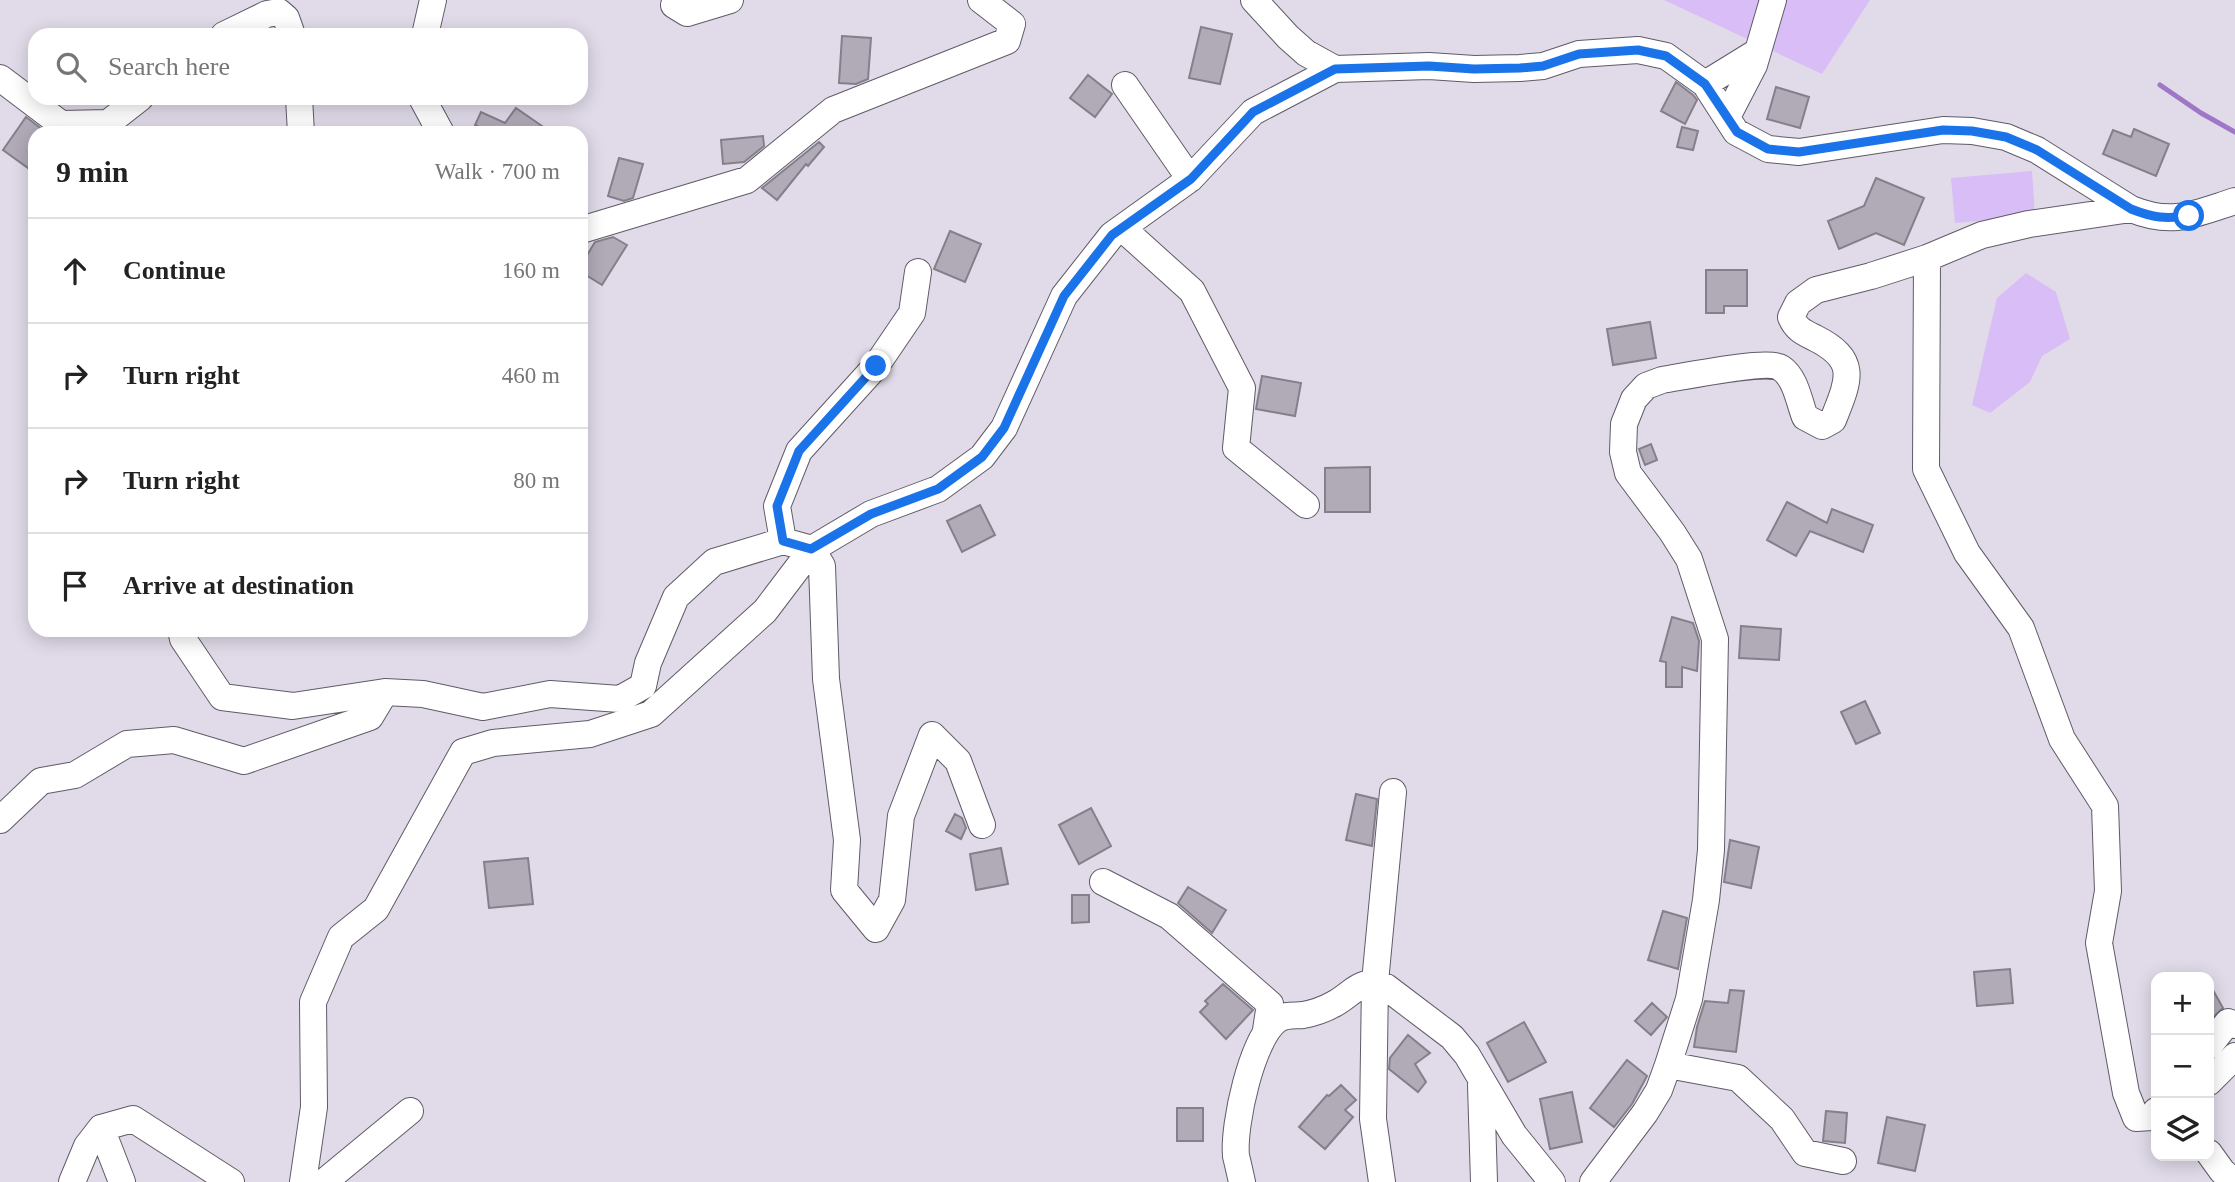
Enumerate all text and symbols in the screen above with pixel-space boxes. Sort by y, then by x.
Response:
search box [28,28,588,105]
icon: search [52,48,90,86]
text: Search here [108,52,230,81]
text: 9 min [56,155,129,188]
text: Walk · 700 m [435,159,560,184]
route start [2173,200,2204,231]
icon: ahead [56,252,94,290]
text: Continue [123,256,226,285]
text: 160 m [502,258,560,283]
route end [860,350,891,381]
icon: right [56,357,94,395]
text: Turn right [123,361,240,390]
text: 460 m [502,363,560,388]
icon: right [56,462,94,500]
text: Turn right [123,466,240,495]
text: 80 m [513,468,560,493]
icon: arrive [56,567,94,605]
text: Arrive at destination [123,571,354,600]
map controls [2151,972,2214,1161]
button: + [2151,972,2214,1035]
button: − [2151,1035,2214,1098]
button: layers [2151,1098,2214,1161]

